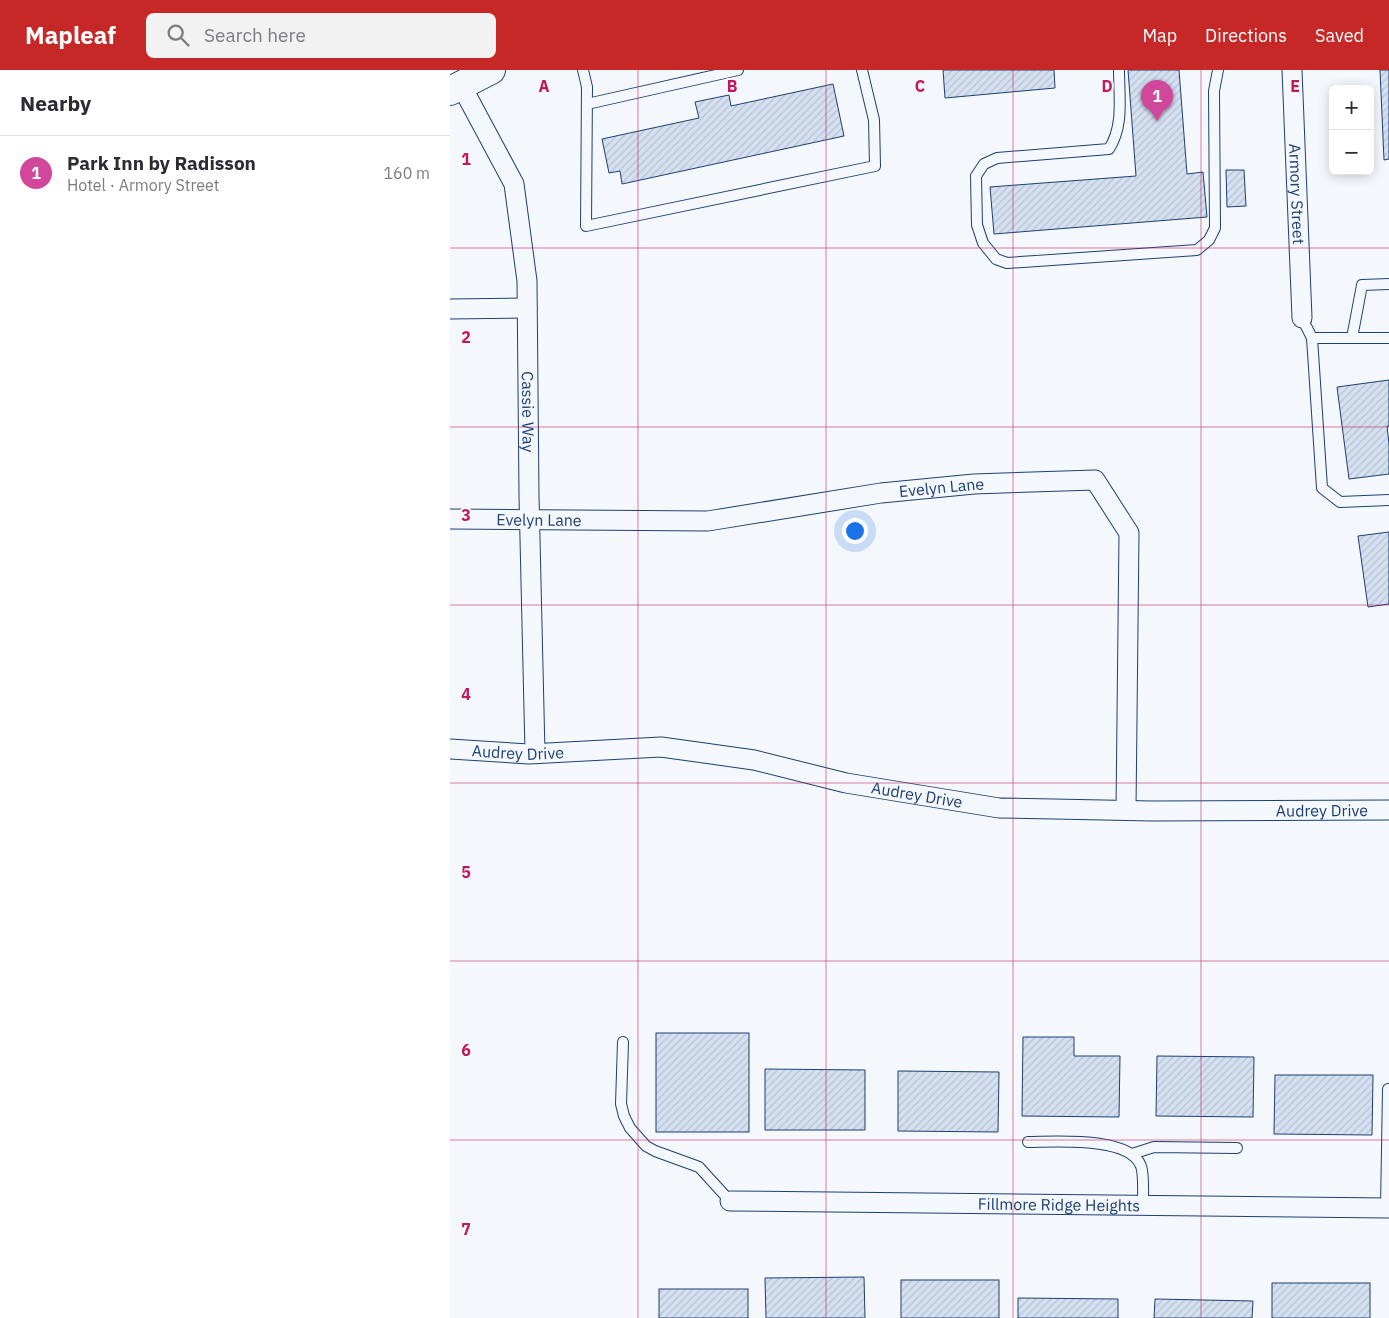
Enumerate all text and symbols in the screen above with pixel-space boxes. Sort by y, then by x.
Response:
search box [146,13,496,58]
text: Mapleaf [25,19,116,51]
icon: search [164,21,192,49]
text: Search here [204,23,306,47]
text: Map [1142,24,1177,47]
text: Directions [1205,24,1287,47]
text: Saved [1315,24,1364,47]
text: A [539,76,550,96]
text: B [727,76,738,96]
text: C [915,76,925,96]
text: D [1101,76,1113,96]
text: E [1290,76,1300,96]
pin: 1 [1141,80,1173,121]
map controls [1329,85,1374,175]
button: + [1329,85,1374,130]
text: Nearby [20,89,91,117]
button: − [1329,130,1374,175]
street label: Armory Street [1285,143,1309,245]
text: 1 [461,149,471,169]
text: Park Inn by Radisson [67,151,256,175]
text: 1 [31,163,41,183]
text: 160 m [383,163,430,183]
text: Hotel · Armory Street [67,175,219,195]
text: 2 [461,327,471,347]
street label: Cassie Way [518,371,539,453]
street label: Evelyn Lane [898,474,985,501]
text: 3 [461,505,471,525]
street label: Evelyn Lane [496,509,582,530]
your location [842,518,868,544]
text: 4 [461,684,471,704]
street label: Audrey Drive [471,740,565,764]
street label: Audrey Drive [870,777,964,812]
street label: Audrey Drive [1276,800,1368,820]
text: 5 [461,862,471,882]
text: 6 [461,1040,471,1060]
street label: Fillmore Ridge Heights [978,1194,1140,1215]
text: 7 [461,1219,471,1239]

